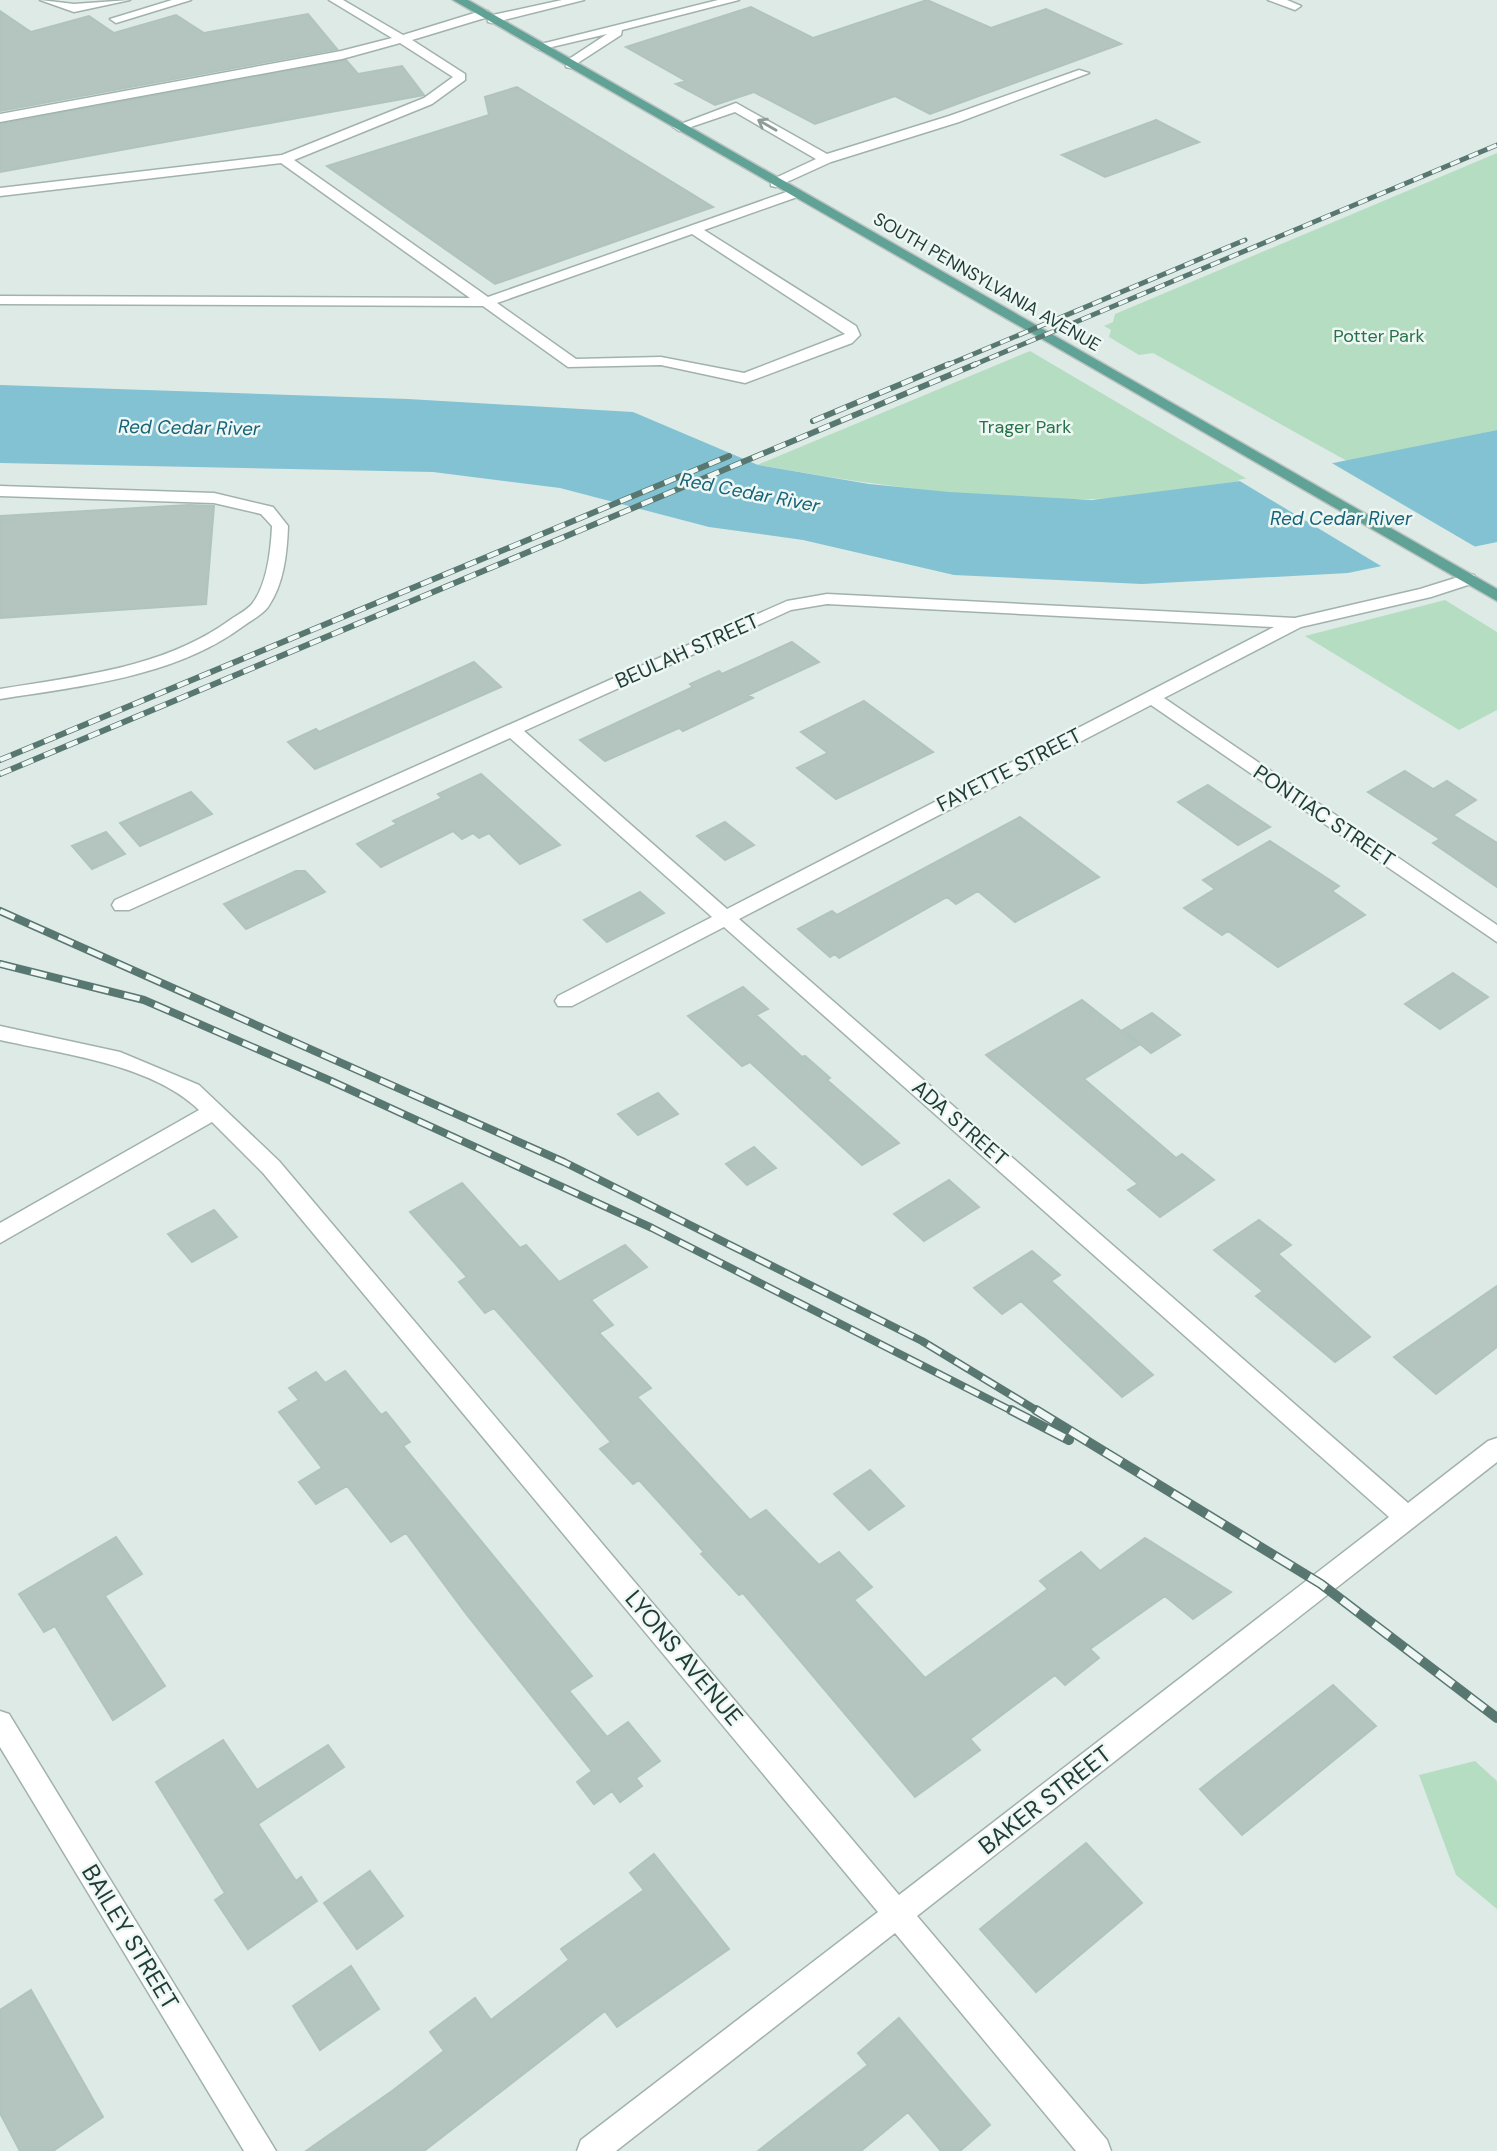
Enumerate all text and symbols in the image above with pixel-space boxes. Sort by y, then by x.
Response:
one-way arrow [757,118,777,132]
street label: SOUTH PENNSYLVANIA AVENUE [869,207,1105,357]
park label: Potter Park [1333,324,1425,348]
water label: Red Cedar River [118,414,261,441]
park label: Trager Park [979,415,1071,439]
water label: Red Cedar River [678,467,823,518]
water label: Red Cedar River [1270,506,1413,531]
street label: BEULAH STREET [611,607,764,695]
street label: FAYETTE STREET [932,721,1086,819]
street label: PONTIAC STREET [1248,758,1400,874]
street label: ADA STREET [906,1074,1014,1173]
street label: LYONS AVENUE [619,1584,750,1732]
street label: BAKER STREET [972,1738,1117,1861]
street label: BAILEY STREET [75,1858,186,2015]

